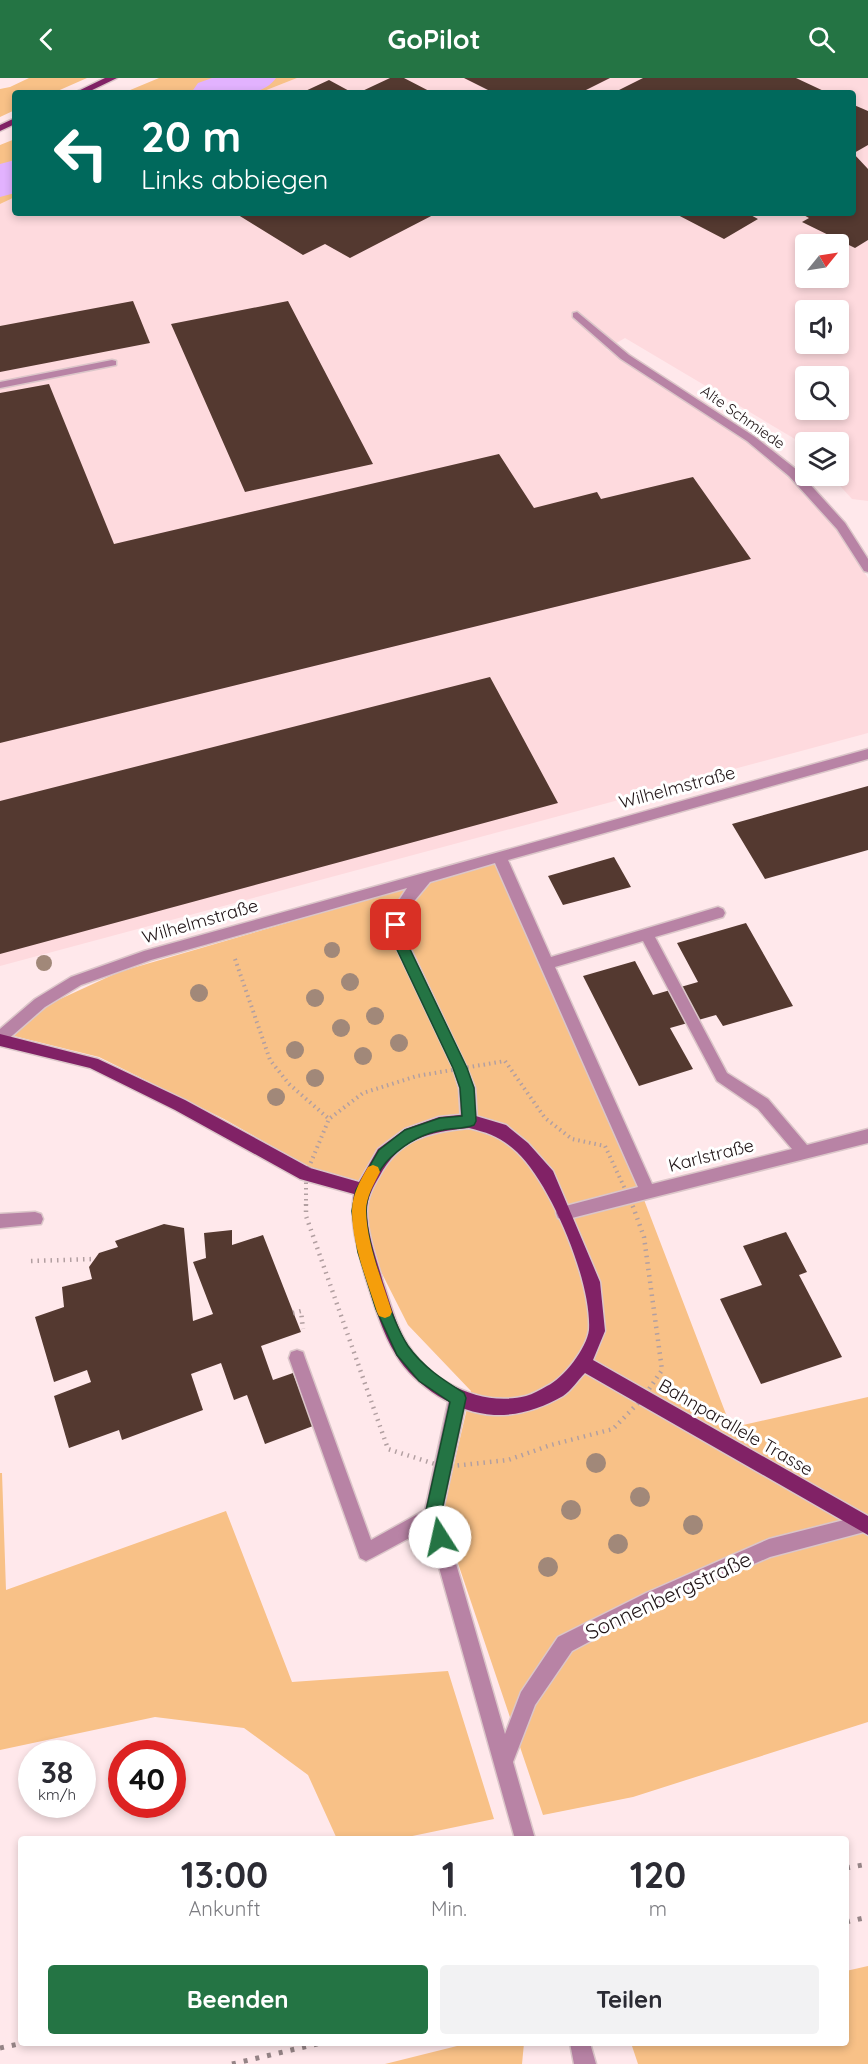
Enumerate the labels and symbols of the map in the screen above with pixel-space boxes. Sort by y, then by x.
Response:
north arrow [795,234,849,288]
street label: Alte Schmiede [697,381,789,453]
street label: Wilhelmstraße [616,760,738,814]
street label: Wilhelmstraße [139,893,261,949]
pin [370,899,421,950]
street label: Karlstraße [666,1133,756,1177]
street label: Bahnparallele Trasse [655,1373,817,1481]
position arrow [408,1505,472,1569]
street label: Sonnenbergstraße [581,1545,755,1645]
speed limit sign: 40 [108,1740,186,1818]

